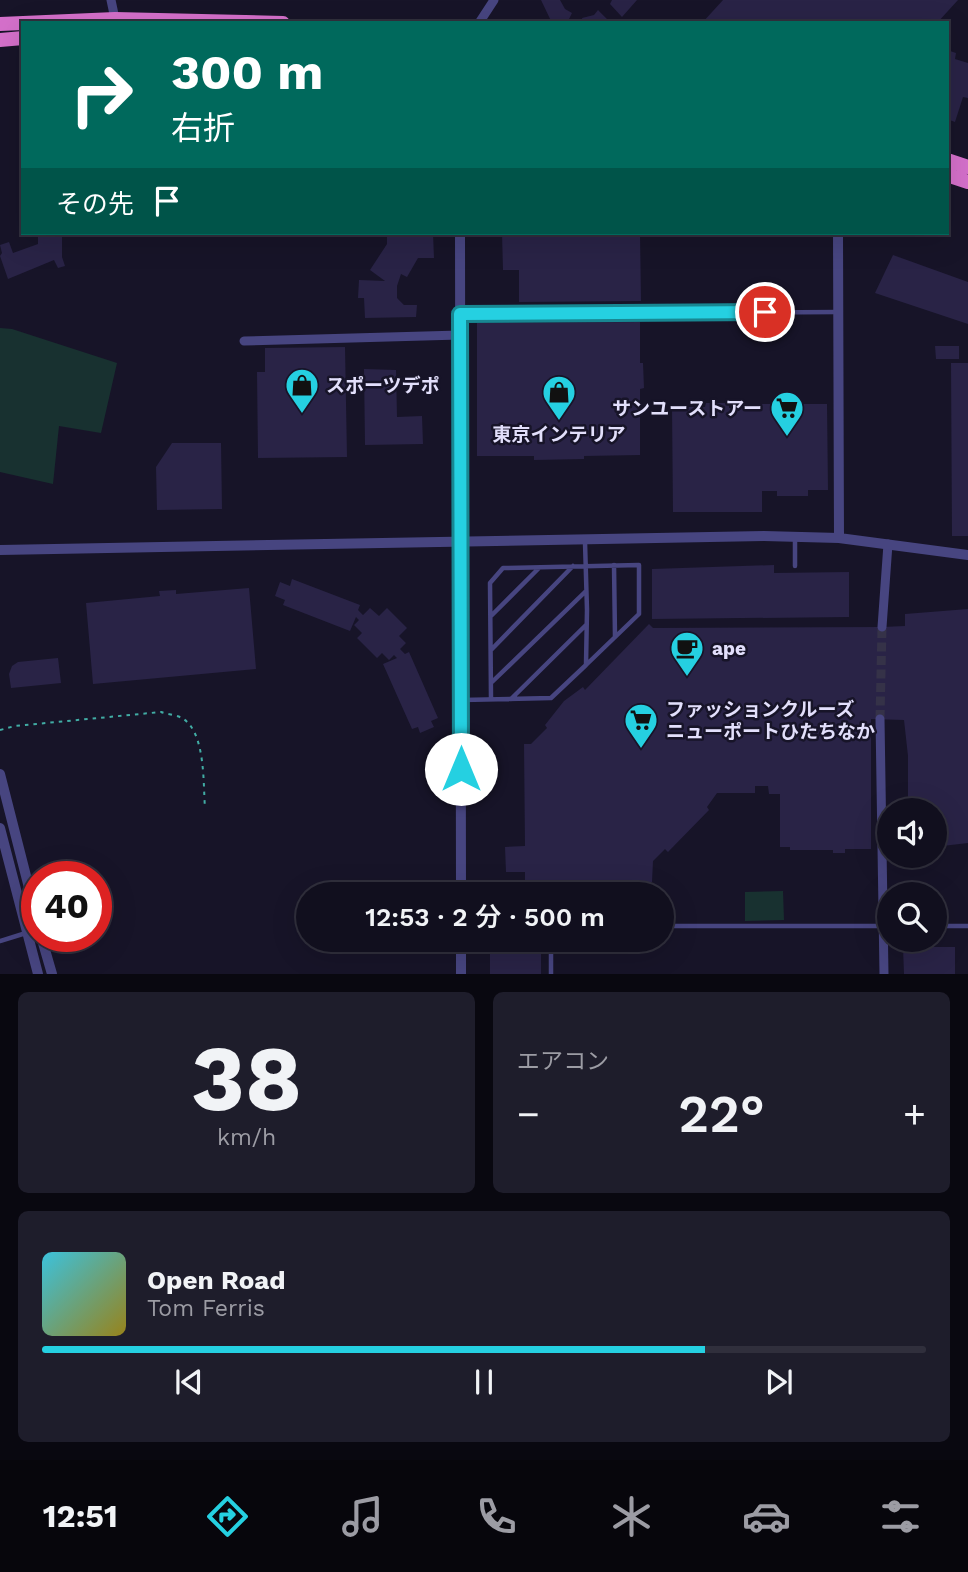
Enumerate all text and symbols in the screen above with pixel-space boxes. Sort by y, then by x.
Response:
text: 300 m [171,43,323,101]
icon: right [56,49,147,140]
text: 右折 [171,109,235,147]
icon: arrive [148,182,186,220]
text: その先 [56,189,134,219]
pin [735,282,795,342]
icon: arrive [746,293,784,331]
shop icon: スポーツデポ [283,366,321,415]
shop icon: 東京インテリア [540,373,578,422]
place label: スポーツデポ [326,374,440,397]
supermarket icon: サンユーストアー [768,389,806,438]
place label: サンユーストアー [612,397,762,420]
place label: 東京インテリア [492,423,626,446]
cafe icon: ape [668,629,706,678]
place label: ape [712,637,746,660]
place label: ファッションクルーズ ニューポートひたちなか [666,698,875,743]
supermarket icon: ファッションクルーズ ニューポートひたちなか [622,701,660,750]
position arrow [424,732,498,806]
map controls [877,798,947,952]
button: sound [877,798,947,868]
speed limit sign: 40 [21,861,112,952]
button: search [877,882,947,952]
text: 12:53 · 2 分 · 500 m [365,902,605,932]
text: 38 [191,1025,302,1132]
text: エアコン [517,1048,609,1075]
text: 22° [678,1084,765,1145]
text: − [517,1092,540,1136]
text: + [903,1092,926,1136]
text: km/h [217,1124,276,1151]
text: Open Road [147,1265,285,1295]
text: Tom Ferris [147,1295,265,1322]
icon: previous [170,1363,208,1401]
icon: pause [465,1363,503,1401]
icon: next [760,1363,798,1401]
icon: directions [203,1492,252,1541]
icon: music [338,1492,387,1541]
icon: phone [472,1492,521,1541]
icon: climate [607,1492,656,1541]
icon: car [742,1492,791,1541]
icon: filters [876,1492,925,1541]
text: 12:51 [43,1497,118,1535]

